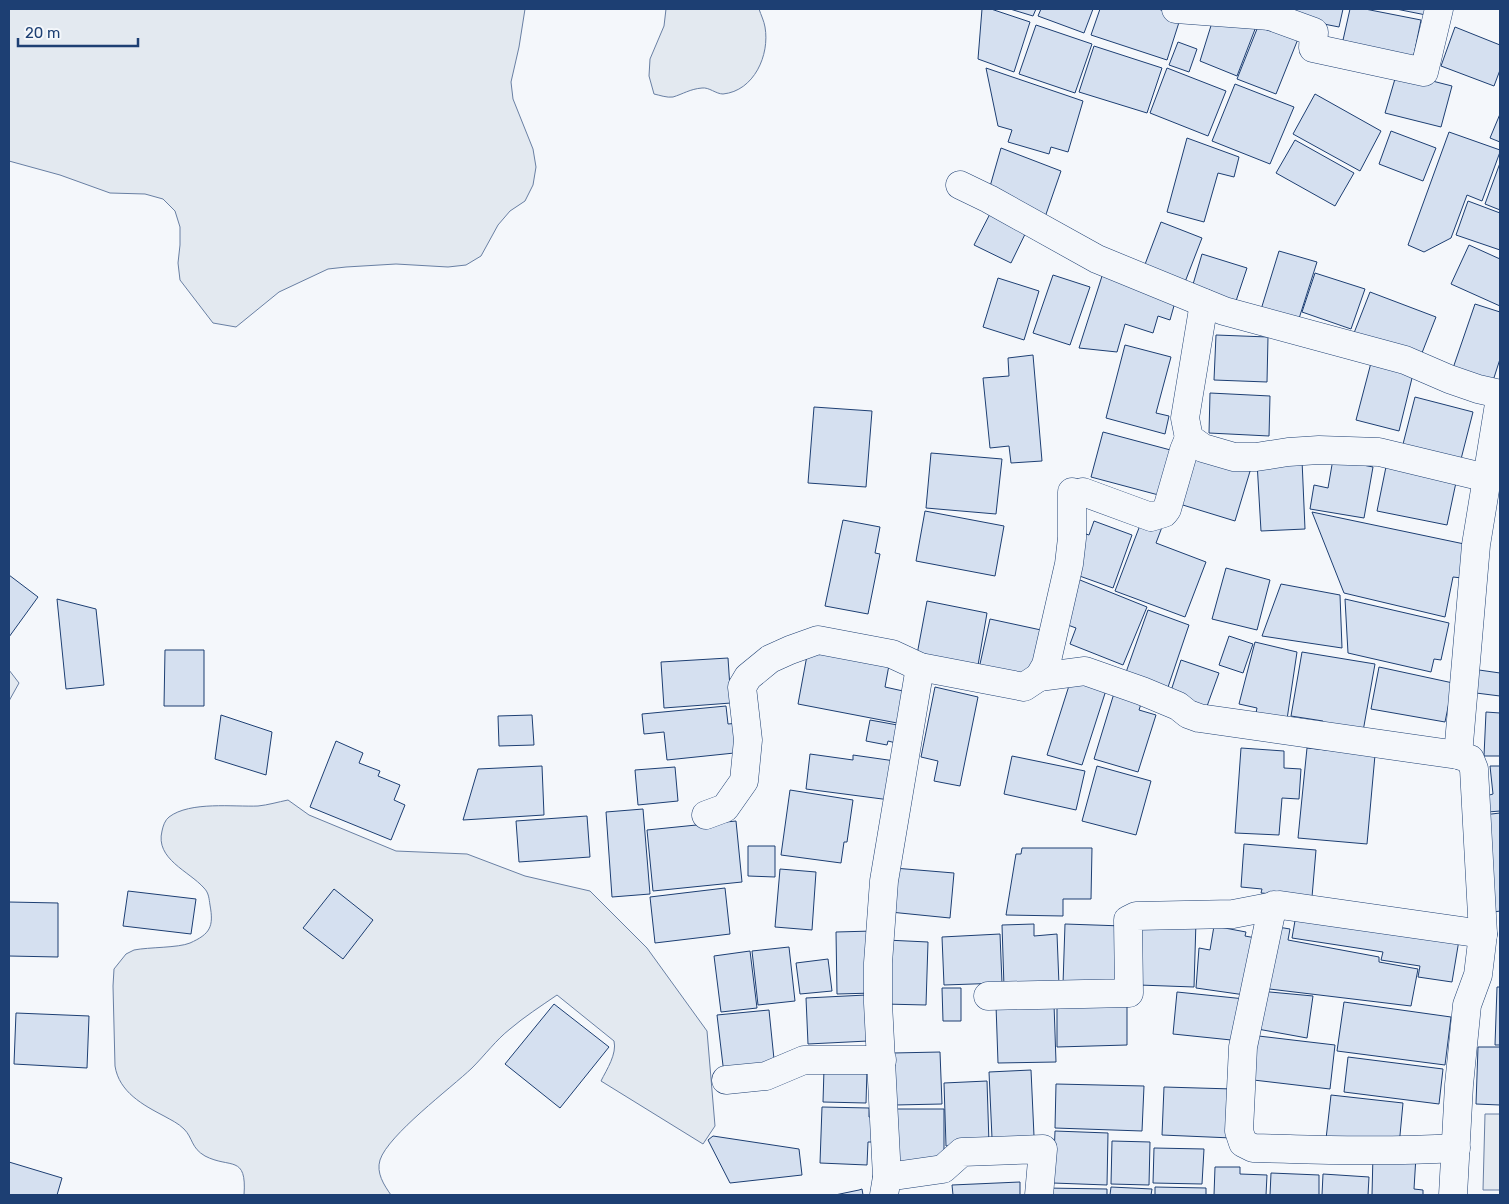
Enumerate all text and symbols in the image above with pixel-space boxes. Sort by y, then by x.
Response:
scale bar [18,15,138,47]
text: 20 m [25,24,60,42]

